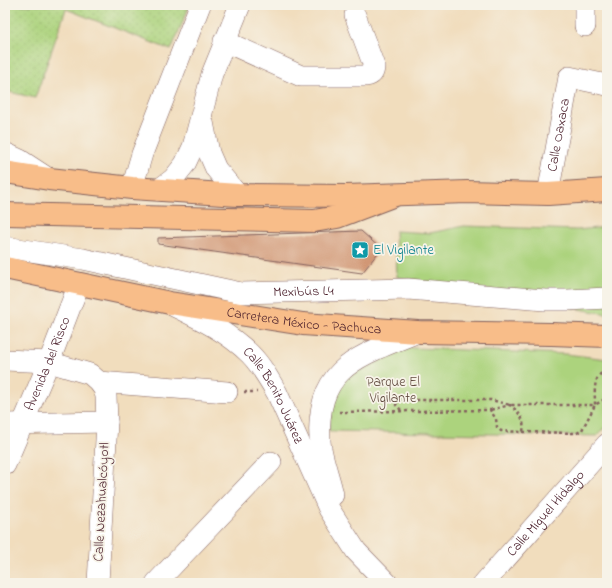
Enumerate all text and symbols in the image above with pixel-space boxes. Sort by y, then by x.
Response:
street label: Calle Oaxaca [542,97,575,173]
place icon: El Vigilante [350,240,370,260]
place label: El Vigilante [373,240,434,262]
street label: Mexibús L4 [273,280,334,303]
street label: Carretera México - Pachuca [225,302,382,340]
street label: Avenida del Risco [19,313,76,414]
street label: Calle Benito Juárez [238,342,309,447]
park label: Parque El Vigilante [366,372,420,410]
street label: Calle Nezahualcóyotl [88,442,117,562]
street label: Calle Miguel Hidalgo [502,465,590,561]

